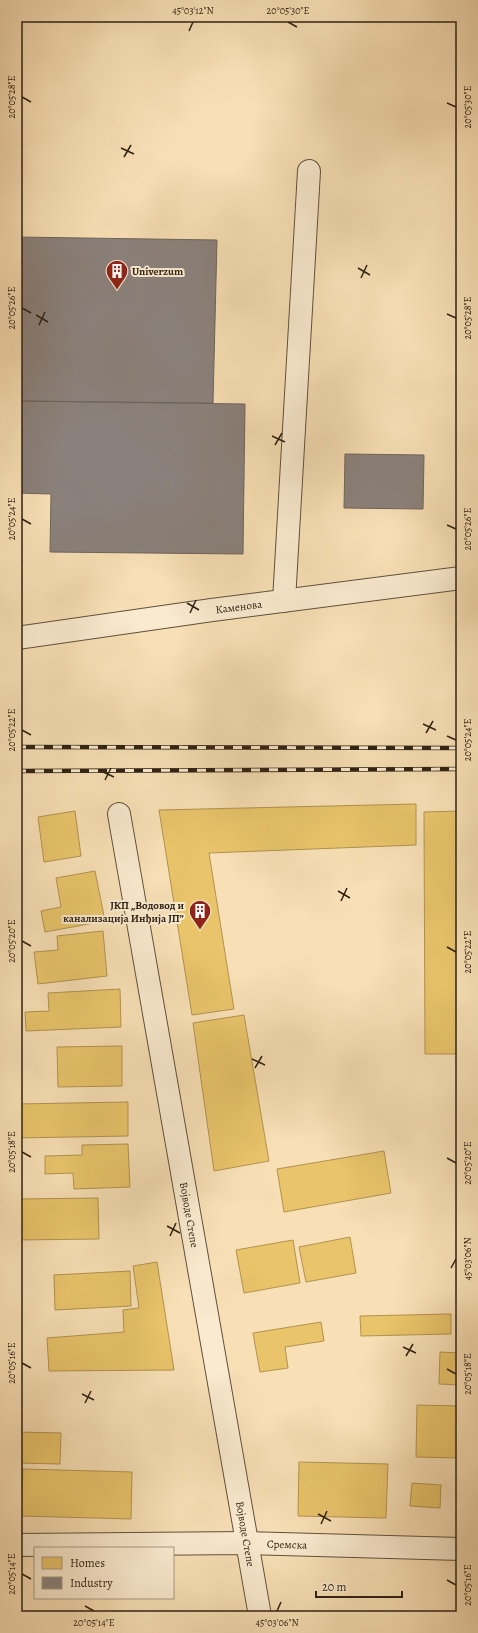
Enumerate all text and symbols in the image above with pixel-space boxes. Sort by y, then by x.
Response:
text: 45°03'12"N [172,4,214,17]
text: 20°05'30"E [267,4,310,17]
text: 20°05'28"E [5,75,18,118]
text: 20°05'30"E [461,85,474,128]
building icon: Univerzum [104,258,130,291]
place label: Univerzum [132,264,183,279]
text: 20°05'26"E [5,287,18,329]
text: 20°05'28"E [461,296,474,339]
text: 20°05'24"E [5,498,18,540]
text: 20°05'26"E [461,508,474,550]
street label: Каменова [215,597,264,617]
text: 20°05'22"E [5,708,18,751]
text: 20°05'24"E [461,719,474,761]
place label: ЈКП „Водовод и канализација Инђија ЈП” [63,898,184,926]
building icon: ЈКП „Водовод и канализација Инђија ЈП” [187,898,213,931]
text: 20°05'20"E [5,919,18,963]
text: 20°05'22"E [461,930,474,973]
text: 20°05'18"E [5,1131,18,1173]
text: 20°05'20"E [461,1141,474,1185]
street label: Војводе Степе [176,1181,202,1249]
text: 45°03'06"N [461,1237,474,1281]
text: 20°05'16"E [5,1342,18,1384]
text: 20°05'18"E [461,1353,474,1395]
street label: Војводе Степе [232,1500,258,1568]
street label: Сремска [267,1537,308,1553]
legend [34,1547,174,1599]
text: 20°05'14"E [5,1553,18,1595]
text: Homes [70,1555,105,1571]
text: 20°05'16"E [461,1564,474,1606]
scale bar [316,1573,402,1599]
text: Industry [70,1575,113,1591]
text: 20 m [322,1579,346,1595]
text: 20°05'14"E [73,1616,115,1629]
text: 45°03'06"N [255,1616,299,1629]

